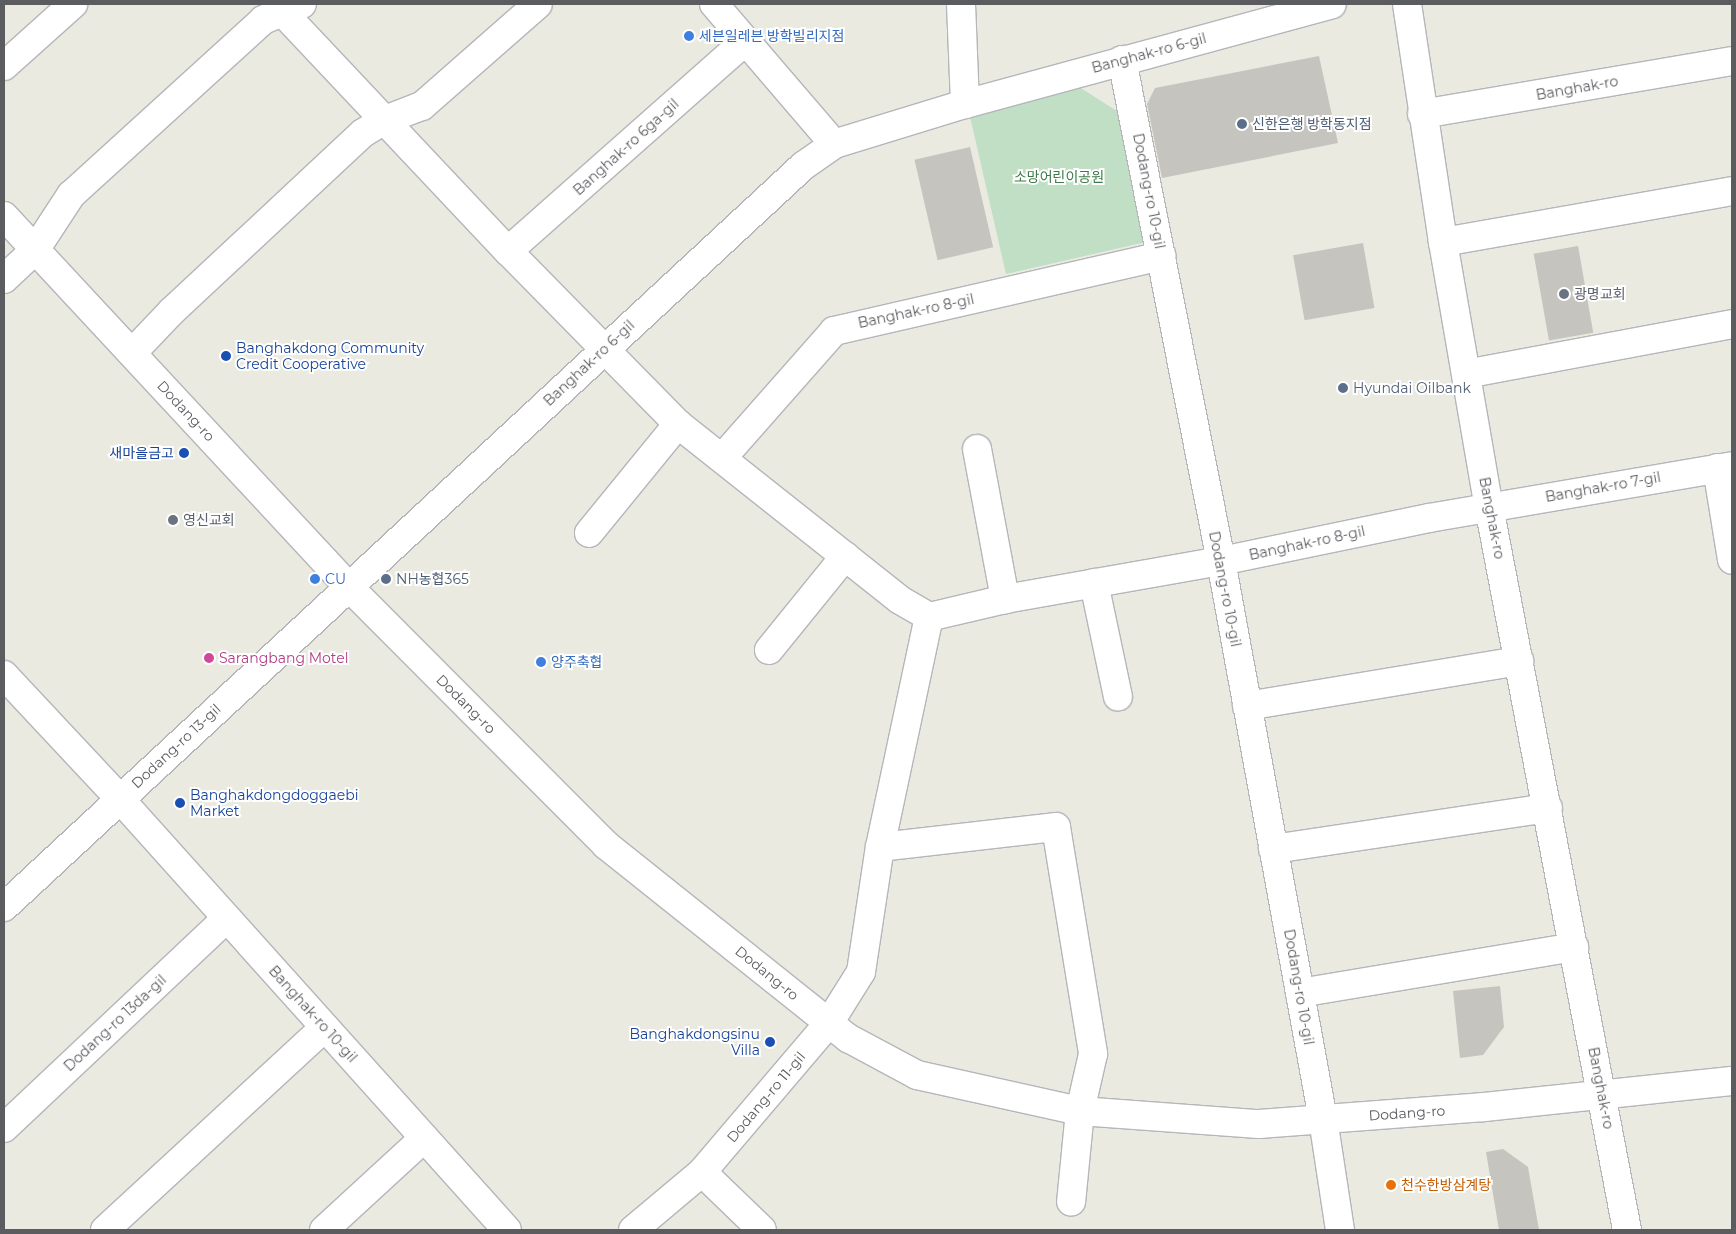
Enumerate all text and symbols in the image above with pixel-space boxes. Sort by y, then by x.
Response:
place label: 세븐일레븐 방학빌리지점 [699,28,844,44]
marker: 세븐일레븐 방학빌리지점 [683,30,695,42]
street label: Banghak-ro 6-gil [1090,30,1208,76]
street label: Banghak-ro [1535,73,1619,103]
street label: Banghak-ro 6ga-gil [570,95,682,199]
place label: 신한은행 방학동지점 [1252,116,1372,132]
marker: 신한은행 방학동지점 [1236,118,1248,130]
street label: Dodang-ro 10-gil [1130,132,1168,250]
park label: 소망어린이공원 [1014,169,1104,185]
place label: 광명교회 [1574,286,1626,302]
marker: 광명교회 [1558,288,1570,300]
street label: Banghak-ro 8-gil [856,290,976,332]
street label: Banghak-ro 6-gil [540,317,638,409]
place label: Banghakdong Community Credit Cooperative [236,340,424,372]
marker: Banghakdong Community Credit Cooperative [220,350,232,362]
street label: Dodang-ro [154,377,218,445]
place label: Hyundai Oilbank [1353,380,1471,396]
marker: Hyundai Oilbank [1337,382,1349,394]
place label: 새마을금고 [110,445,174,461]
marker: 새마을금고 [178,447,190,459]
street label: Banghak-ro 7-gil [1544,469,1662,505]
street label: Banghak-ro [1476,476,1508,560]
place label: 영신교회 [183,512,235,528]
marker: 영신교회 [167,514,179,526]
street label: Banghak-ro 8-gil [1247,522,1367,564]
street label: Dodang-ro 10-gil [1206,530,1244,648]
place label: CU [325,571,346,587]
place label: NH농협365 [396,571,469,587]
marker: CU [309,573,321,585]
marker: NH농협365 [380,573,392,585]
place label: Sarangbang Motel [219,650,348,666]
marker: Sarangbang Motel [203,652,215,664]
place label: 양주축협 [551,654,603,670]
marker: 양주축협 [535,656,547,668]
street label: Dodang-ro [433,671,499,737]
street label: Dodang-ro 13-gil [128,700,224,792]
place label: Banghakdongdoggaebi Market [190,787,358,820]
marker: Banghakdongdoggaebi Market [174,797,186,809]
street label: Dodang-ro 10-gil [1281,928,1317,1046]
street label: Dodang-ro [732,942,802,1004]
street label: Banghak-ro 10-gil [265,962,361,1066]
street label: Dodang-ro 13da-gil [60,971,170,1075]
place label: Banghakdongsinu Villa [630,1026,760,1058]
marker: Banghakdongsinu Villa [764,1036,776,1048]
street label: Banghak-ro [1585,1046,1617,1130]
street label: Dodang-ro 11-gil [723,1048,809,1146]
street label: Dodang-ro [1368,1102,1446,1124]
place label: 천수한방삼계탕 [1401,1177,1491,1193]
marker: 천수한방삼계탕 [1385,1179,1397,1191]

